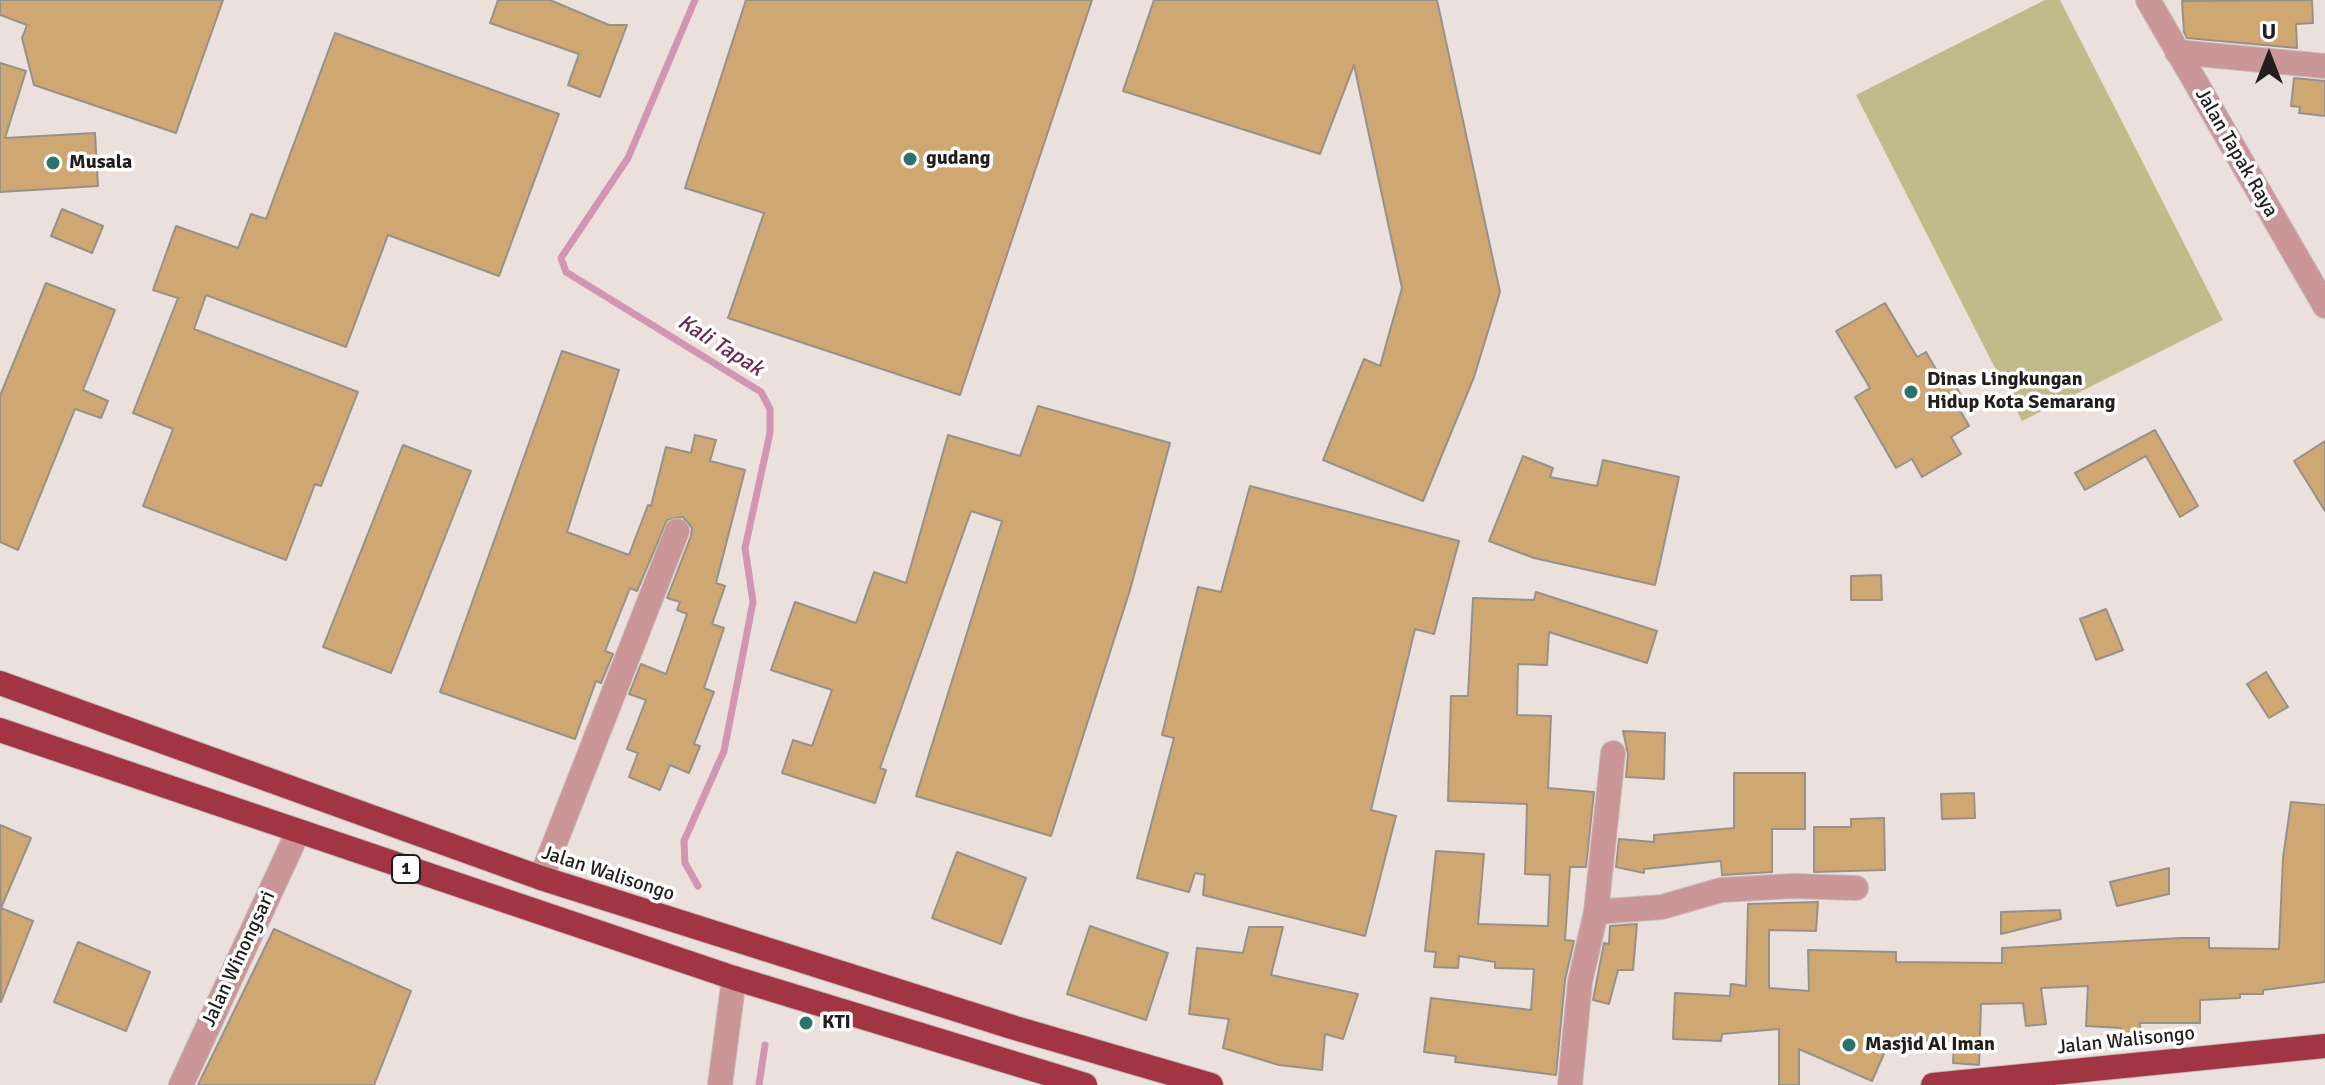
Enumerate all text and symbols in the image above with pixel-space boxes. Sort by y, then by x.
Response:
north arrow [2229,16,2309,96]
text: U [2262,18,2276,45]
street label: Jalan Tapak Raya [2189,84,2283,222]
place label: gudang [926,147,990,171]
marker: gudang [901,150,919,168]
place label: Musala [69,151,132,175]
marker: Musala [44,154,62,172]
water label: Kali Tapak [672,309,768,383]
place label: Dinas Lingkungan Hidup Kota Semarang [1927,368,2116,415]
marker: Dinas Lingkungan Hidup Kota Semarang [1902,383,1920,401]
street label: Jalan Walisongo [538,841,678,907]
road number: 1 [392,855,420,883]
street label: Jalan Winongsari [197,887,281,1031]
place label: KTI [822,1011,851,1035]
marker: KTI [797,1014,815,1032]
street label: Jalan Walisongo [2056,1022,2196,1060]
place label: Masjid Al Iman [1865,1033,1995,1057]
marker: Masjid Al Iman [1840,1036,1858,1054]

